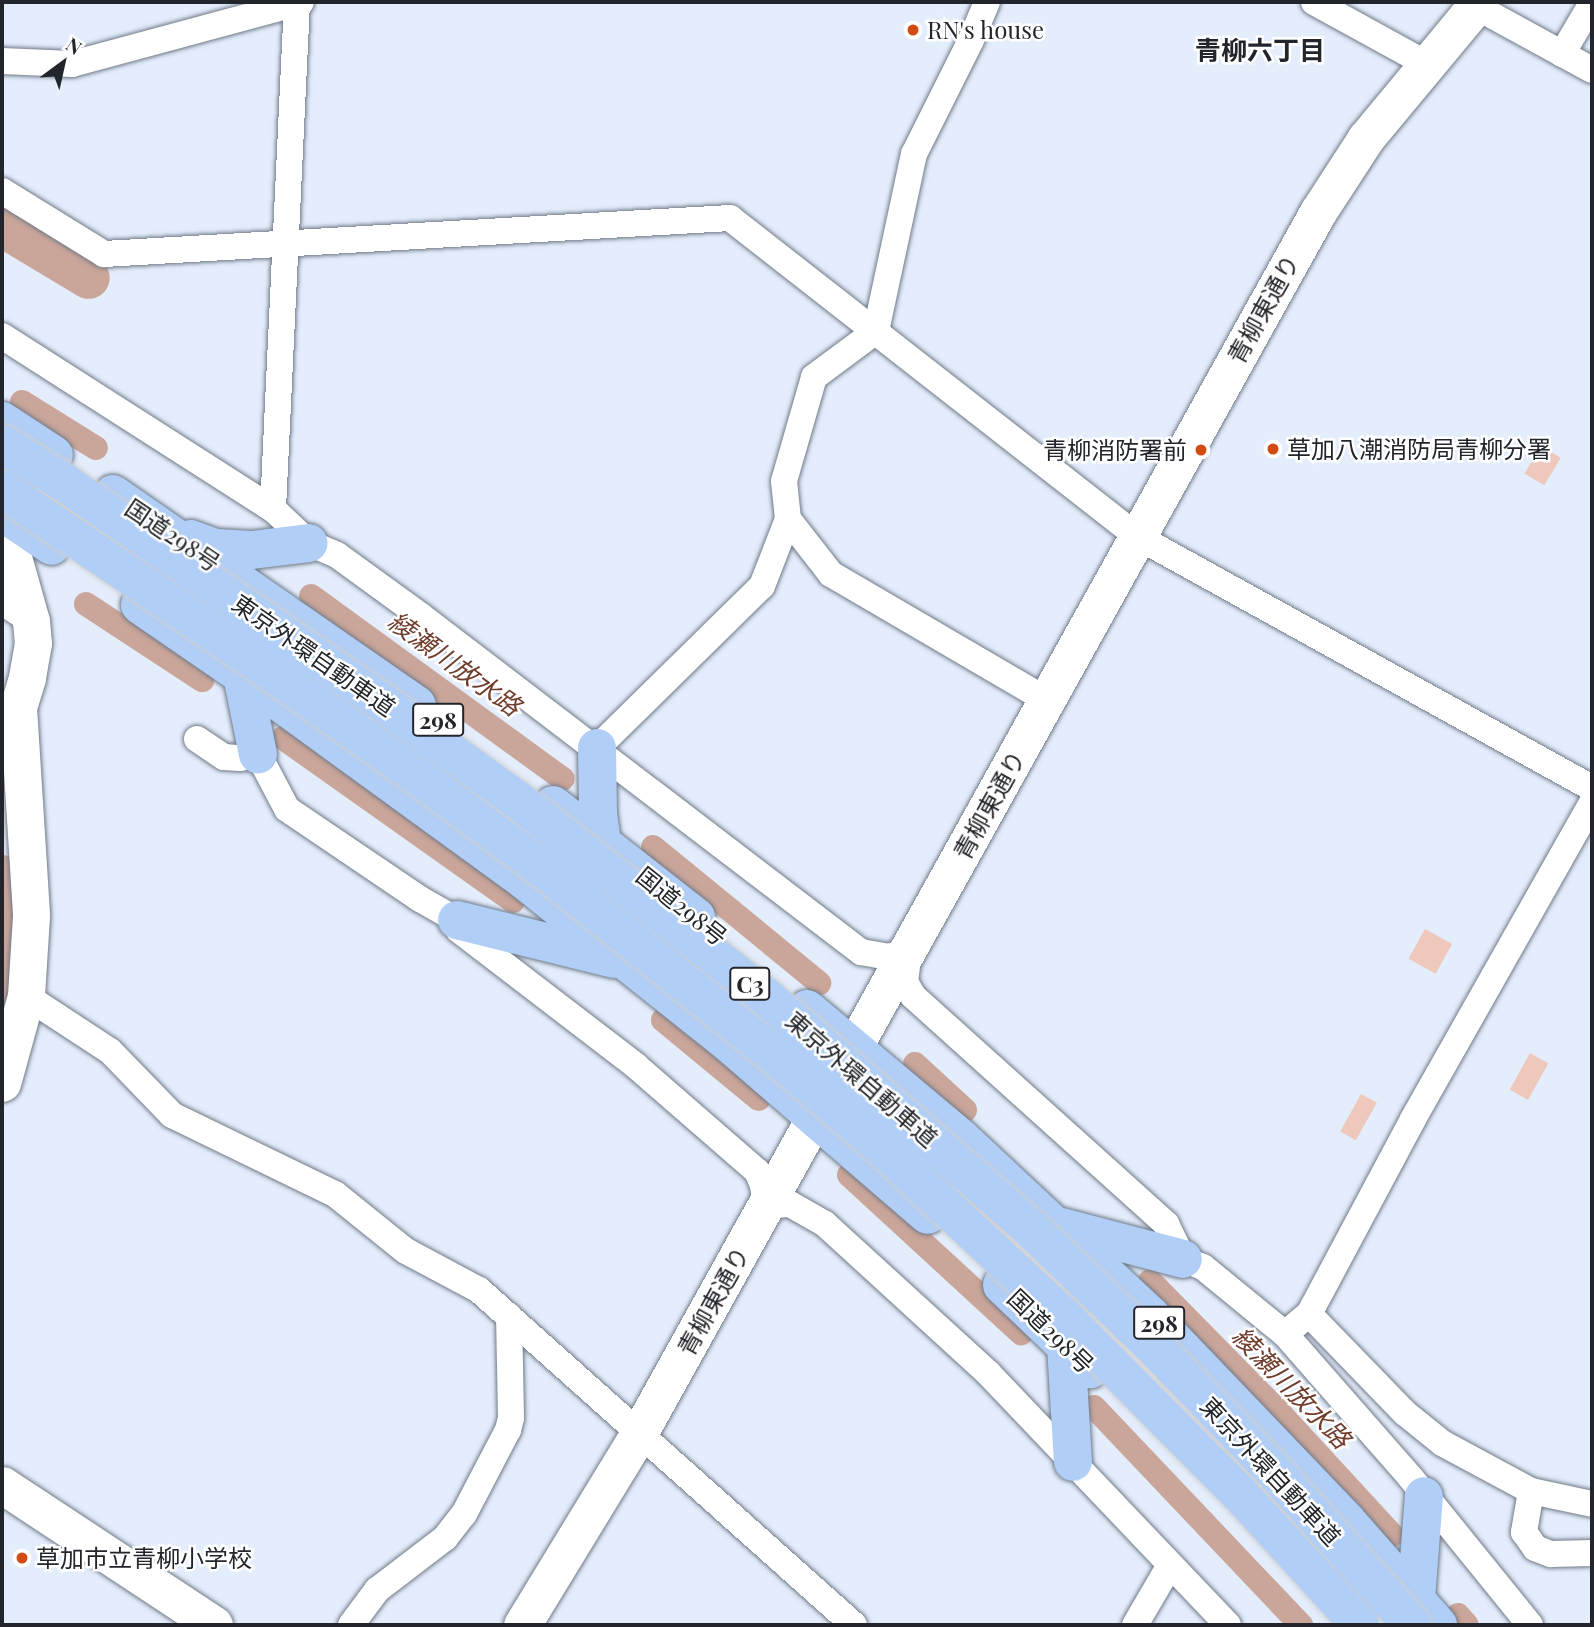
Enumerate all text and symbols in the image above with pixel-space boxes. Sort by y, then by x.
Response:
place label: RN's house [927,16,1045,44]
marker: RN's house [905,22,921,38]
north arrow [28,28,98,98]
text: N [62,31,87,60]
district label: 青柳六丁目 [1195,34,1325,66]
street label: 青柳東通り [1221,250,1305,368]
place label: 草加八潮消防局青柳分署 [1287,435,1551,463]
place label: 青柳消防署前 [1043,436,1187,464]
marker: 草加八潮消防局青柳分署 [1265,441,1281,457]
marker: 青柳消防署前 [1193,442,1209,458]
street label: 国道298号 [120,493,226,577]
street label: 東京外環自動車道 [227,588,401,722]
water label: 綾瀬川放水路 [383,605,527,721]
road number: 298 [412,700,464,740]
street label: 青柳東通り [947,746,1031,864]
street label: 国道298号 [631,861,733,951]
road number: C3 [729,965,771,1004]
street label: 東京外環自動車道 [780,1005,944,1153]
street label: 青柳東通り [671,1242,755,1360]
street label: 国道298号 [1002,1283,1100,1379]
road number: 298 [1133,1304,1185,1342]
water label: 綾瀬川放水路 [1227,1320,1357,1454]
street label: 東京外環自動車道 [1195,1391,1347,1551]
place label: 草加市立青柳小学校 [36,1544,252,1572]
marker: 草加市立青柳小学校 [14,1550,30,1566]

